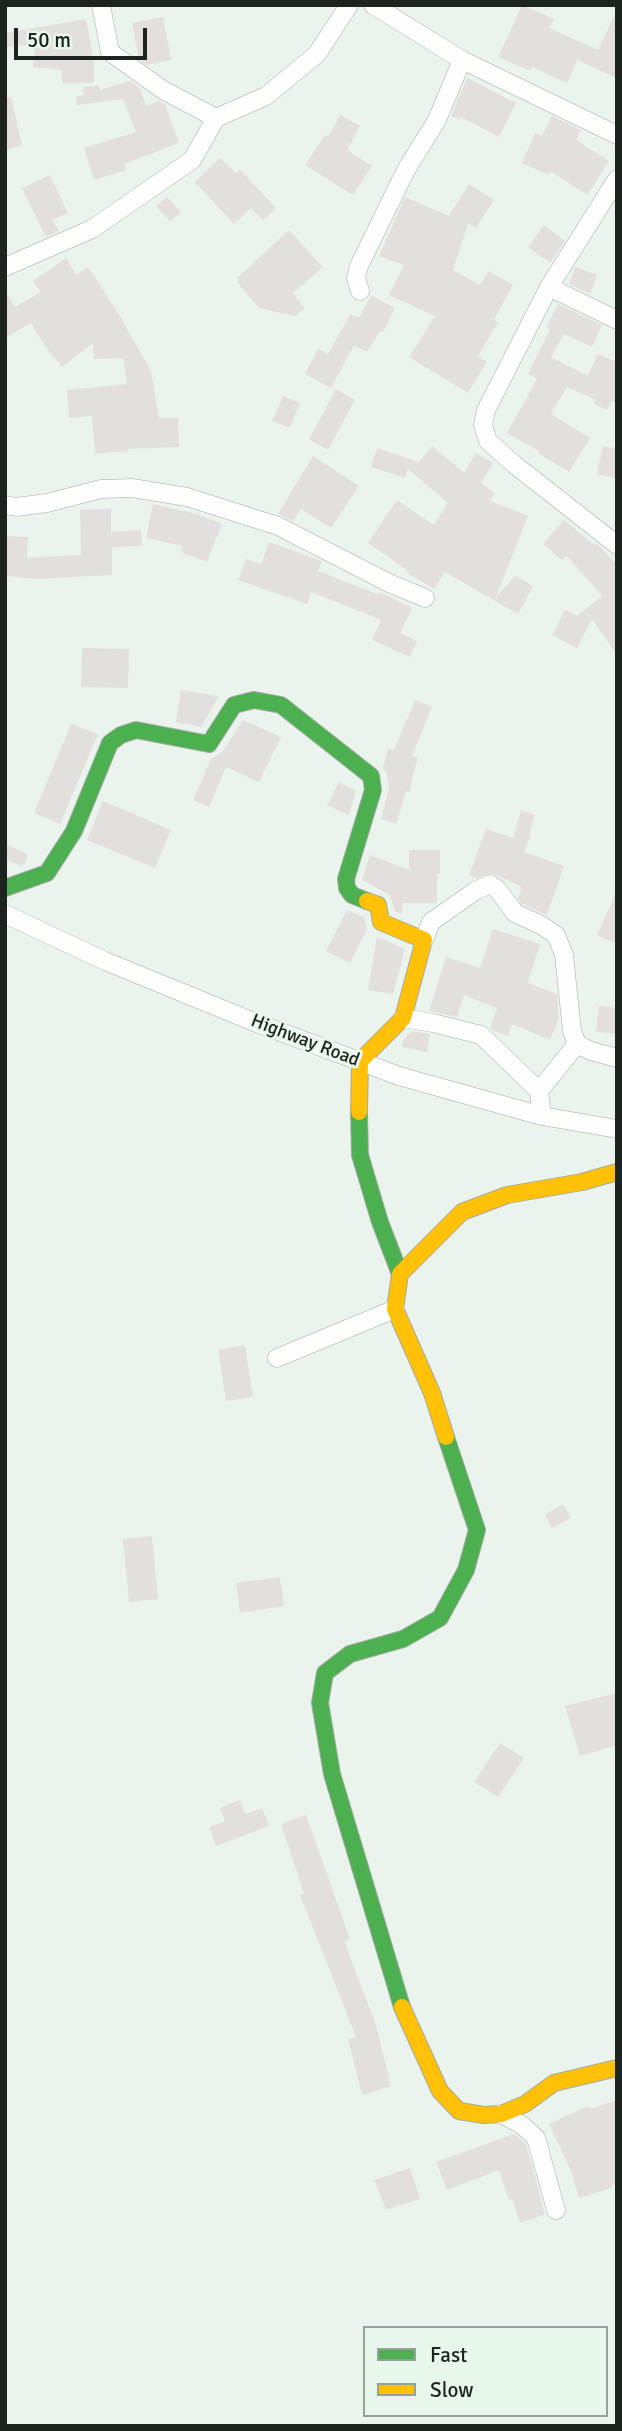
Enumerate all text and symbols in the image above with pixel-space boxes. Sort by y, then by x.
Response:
scale bar [18,14,150,58]
text: 50 m [27,27,71,53]
street label: Highway Road [247,1010,363,1072]
legend [363,2326,608,2417]
text: Fast [430,2342,467,2368]
text: Slow [430,2377,474,2403]

